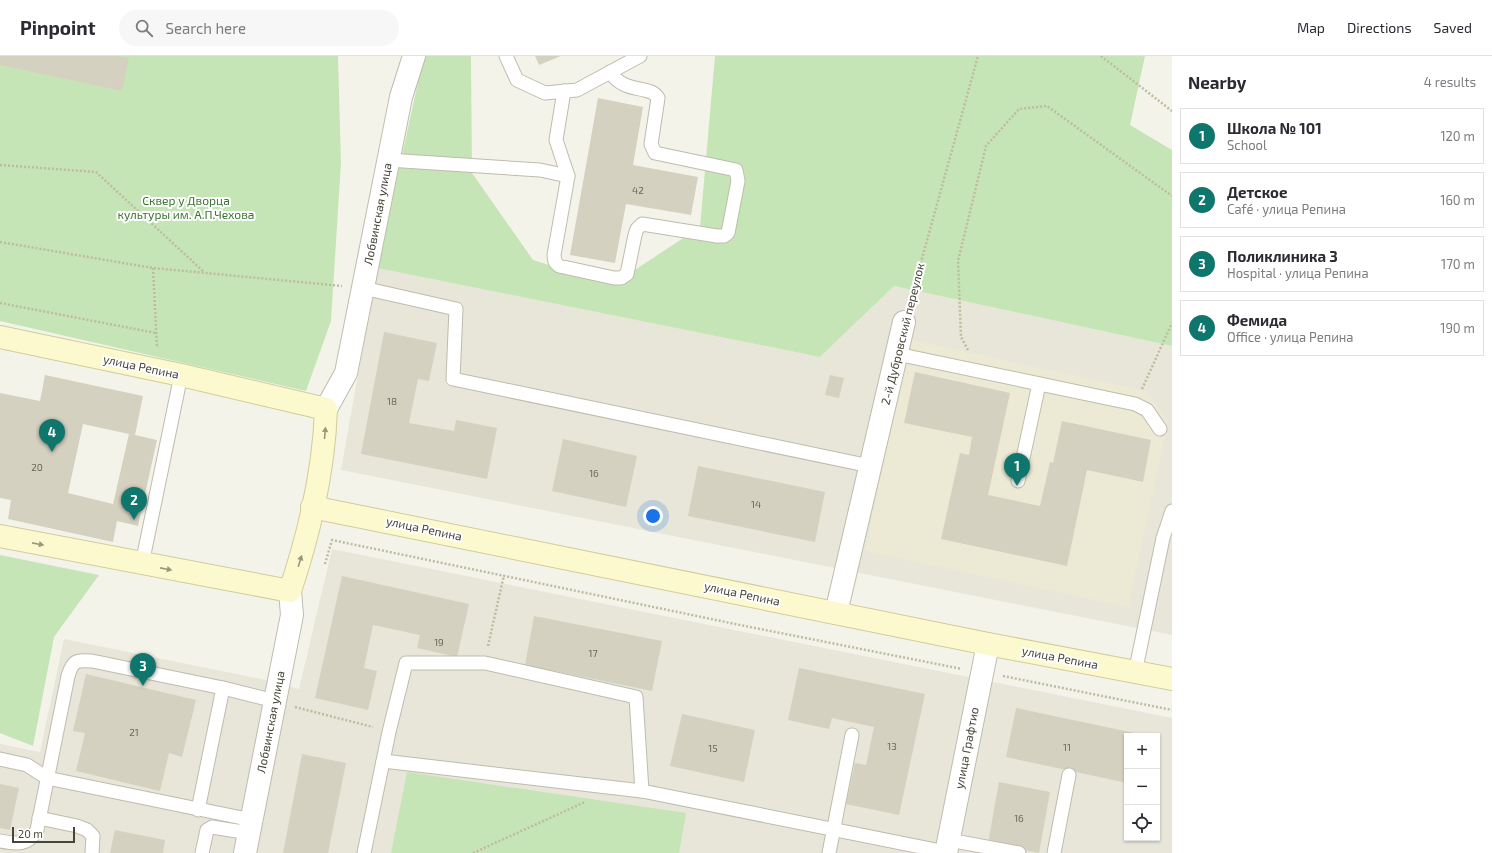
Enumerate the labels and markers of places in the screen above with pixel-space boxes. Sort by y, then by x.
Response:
pin: 4 [39,419,65,452]
pin: 1 [1004,453,1030,486]
pin: 2 [121,487,147,520]
pin: 3 [130,653,156,686]

